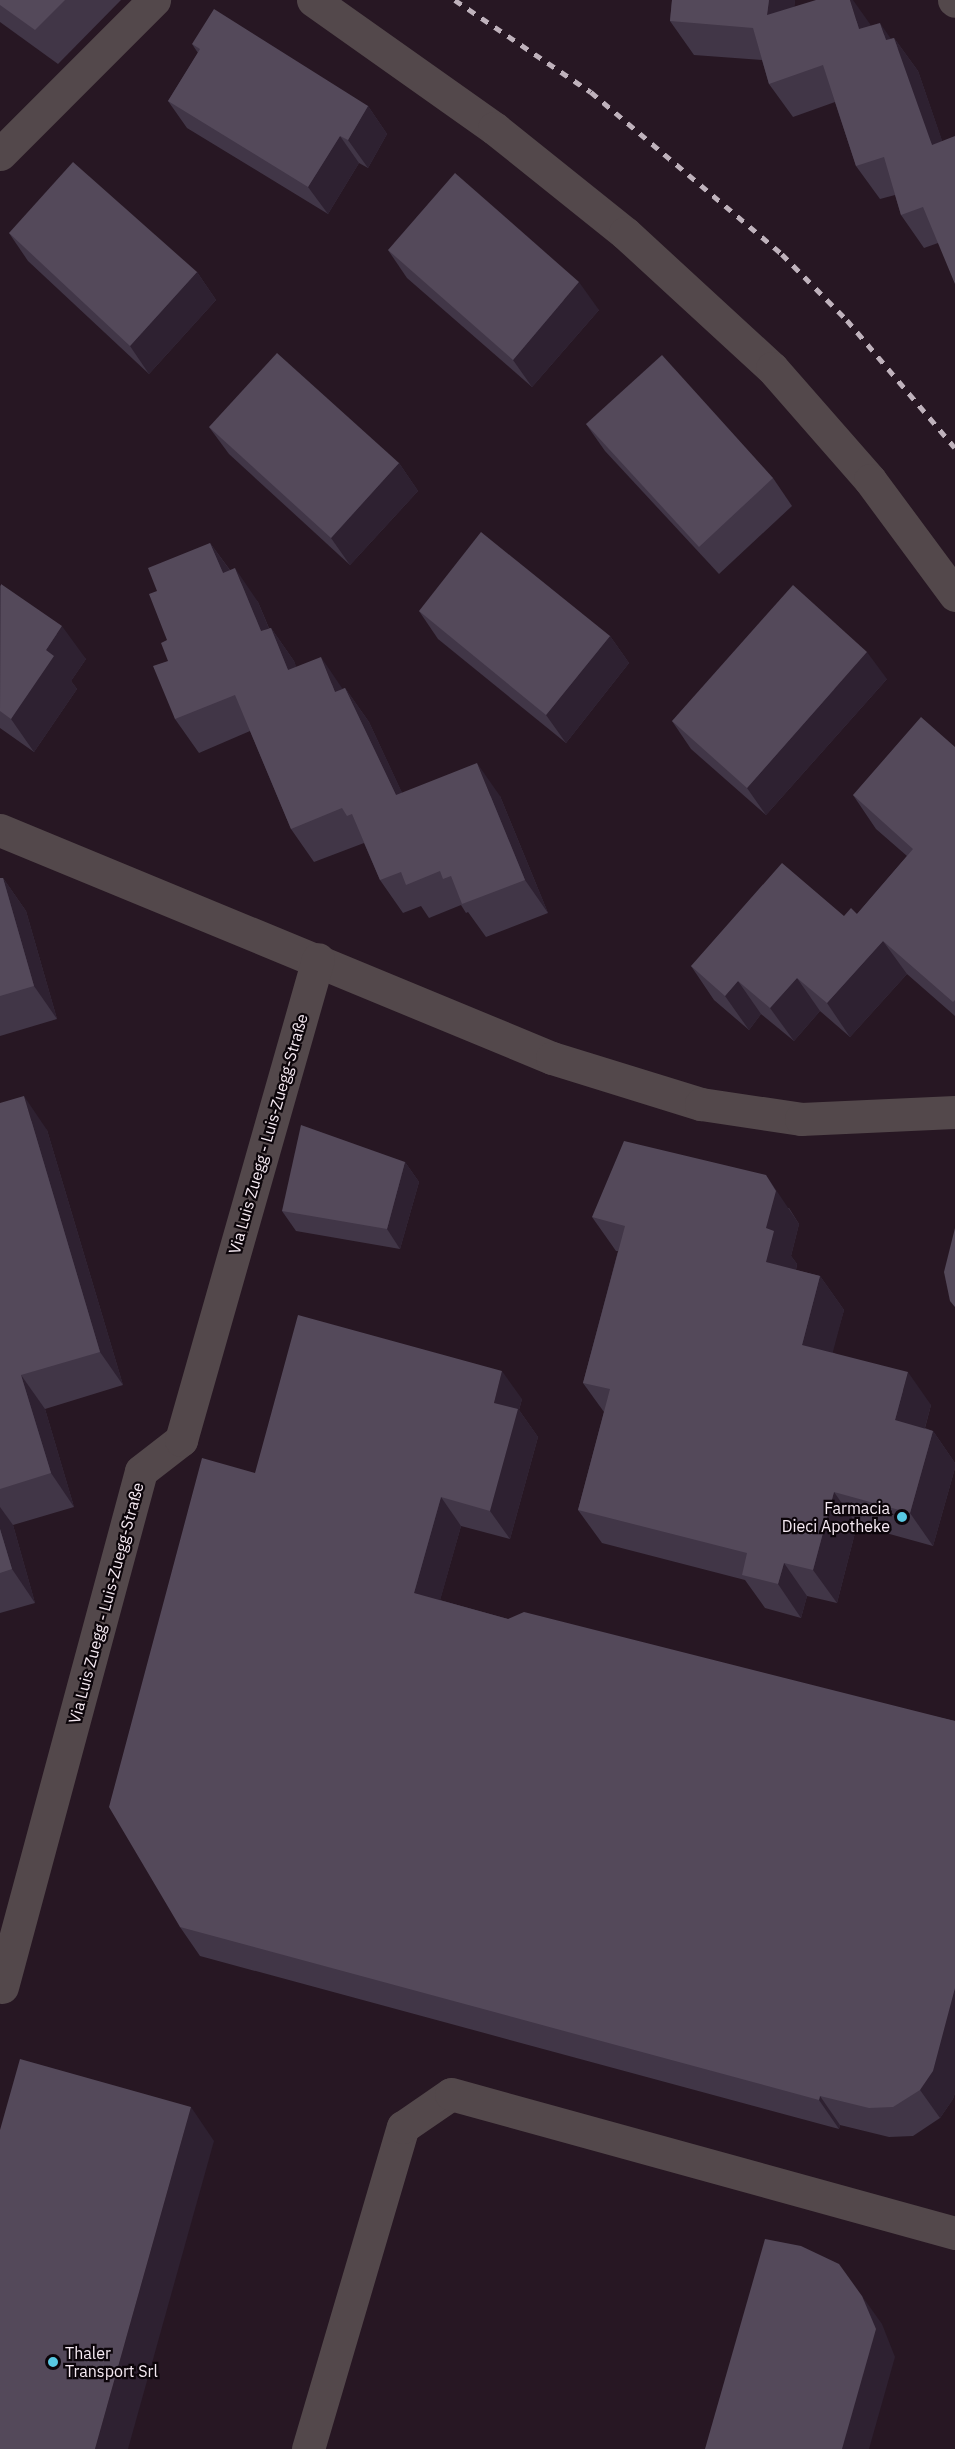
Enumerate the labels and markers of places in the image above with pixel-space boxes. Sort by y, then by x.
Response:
place label: Farmacia Dieci Apotheke [782,1498,890,1536]
marker: Farmacia Dieci Apotheke [895,1510,909,1524]
place label: Thaler Transport Srl [65,2343,158,2381]
marker: Thaler Transport Srl [46,2355,60,2369]

